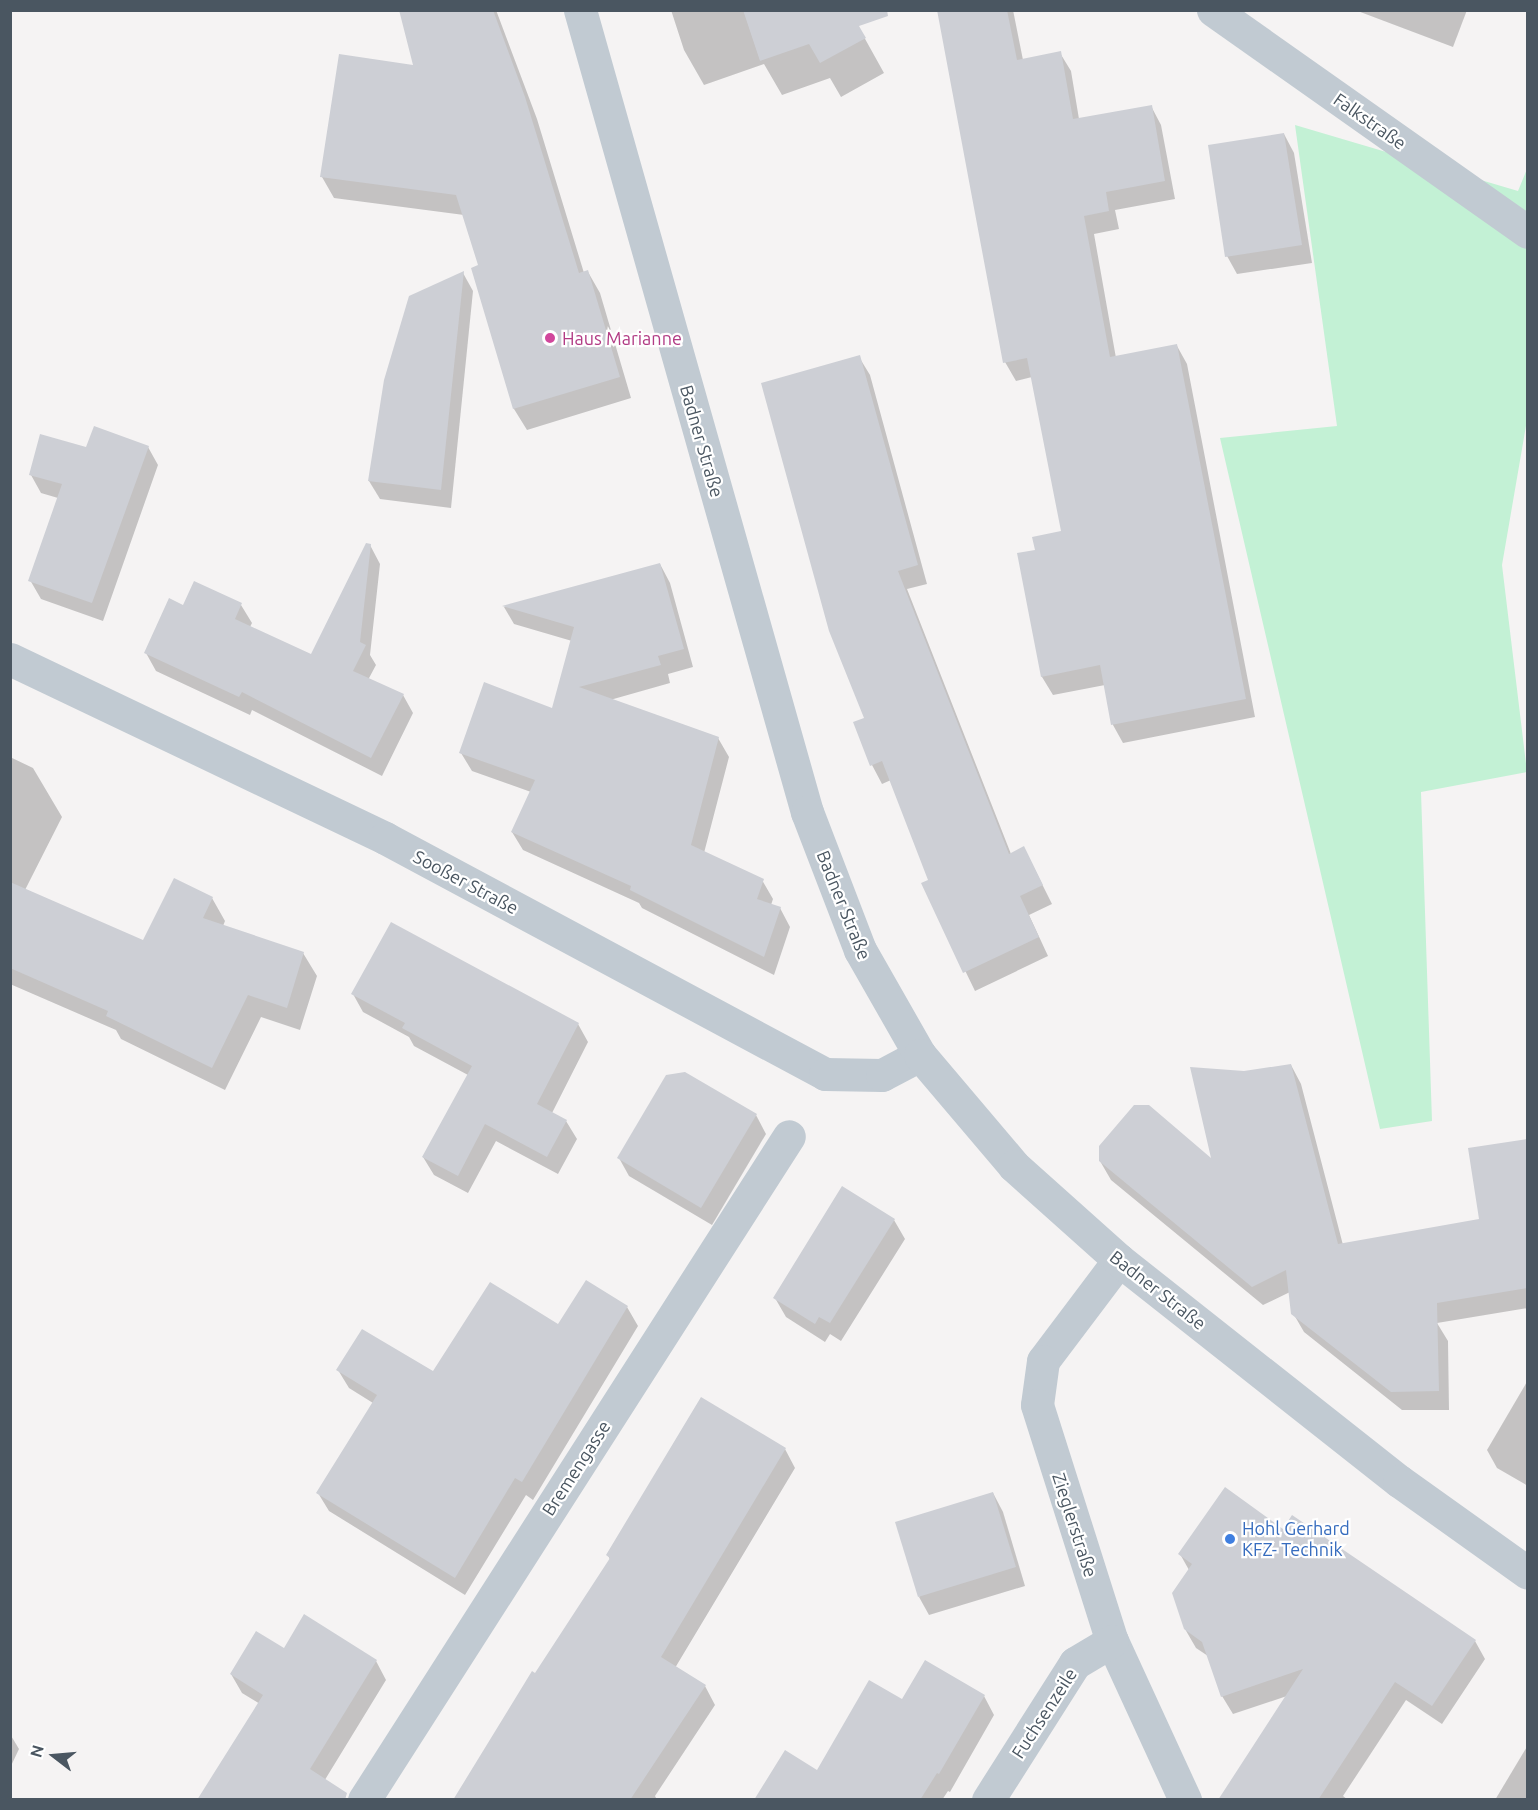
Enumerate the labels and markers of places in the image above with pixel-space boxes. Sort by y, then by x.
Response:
place label: Haus Marianne [562,327,682,349]
marker: Haus Marianne [543,331,557,345]
place label: Hohl Gerhard KFZ- Technik [1242,1518,1350,1561]
marker: Hohl Gerhard KFZ- Technik [1223,1532,1237,1546]

